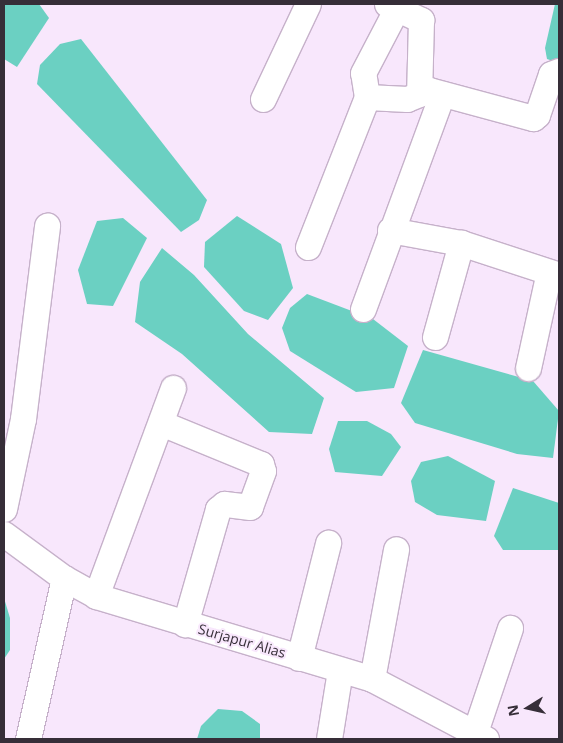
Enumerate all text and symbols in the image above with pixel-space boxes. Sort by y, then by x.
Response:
street label: Surjapur Alias [196,620,288,662]
north arrow [503,683,553,733]
text: N [502,703,523,718]

